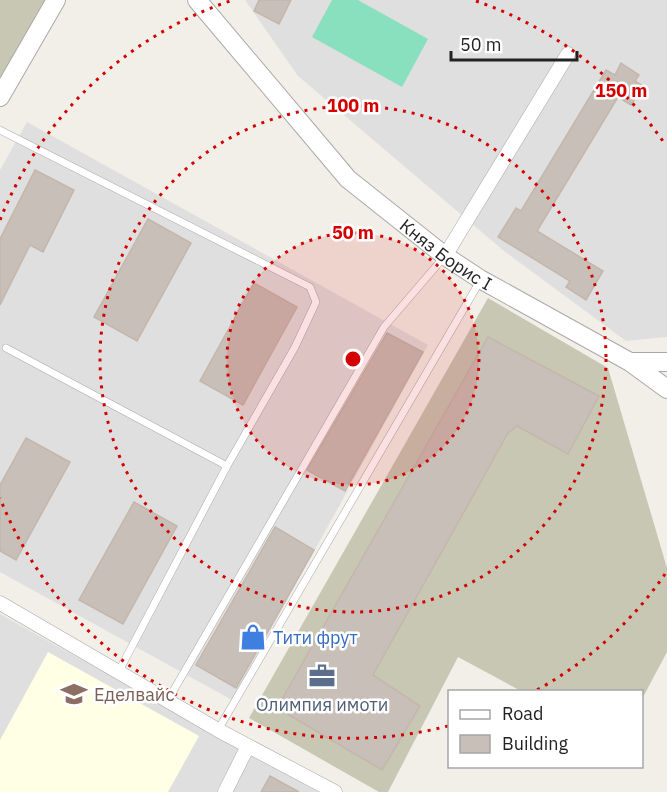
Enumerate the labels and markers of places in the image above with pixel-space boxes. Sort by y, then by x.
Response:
centre of rings [343,349,363,369]
shop icon: Тити фрут [238,622,268,652]
place label: Тити фрут [273,626,358,649]
office icon: Олимпия имоти [307,661,337,691]
school or university icon: Еделвайс [59,679,89,709]
place label: Еделвайс [94,683,175,706]
place label: Олимпия имоти [256,693,388,716]

